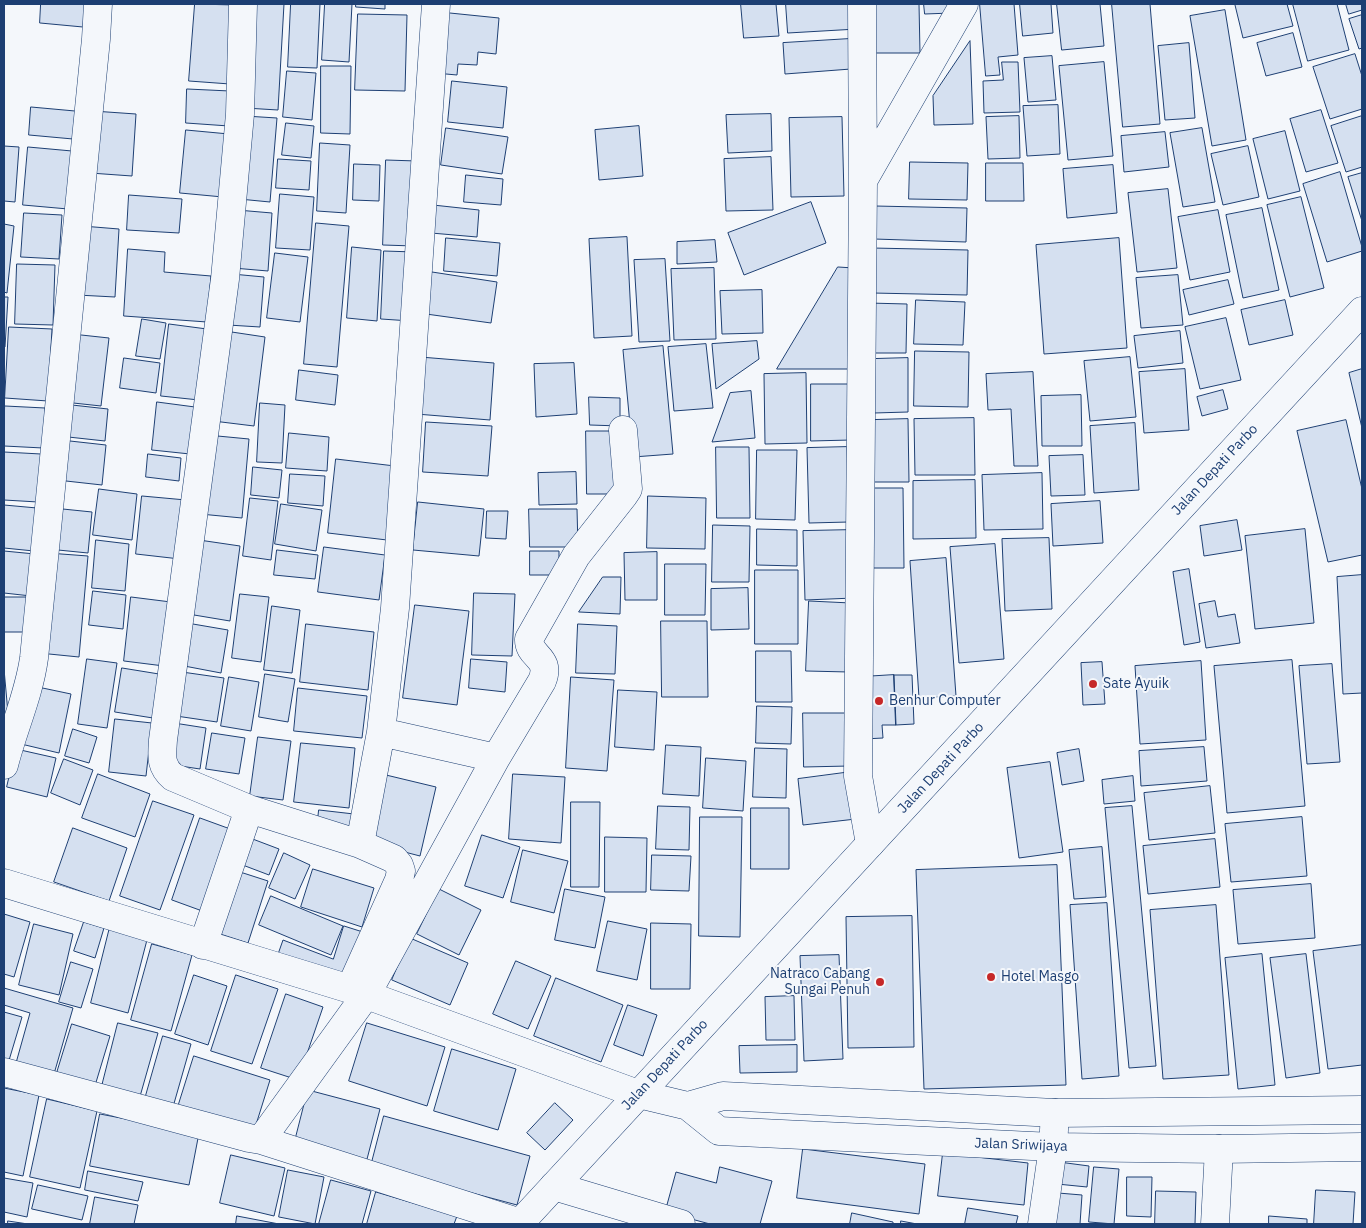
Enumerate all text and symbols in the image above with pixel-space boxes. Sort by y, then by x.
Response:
street label: Jalan Depati Parbo [1168,421,1262,519]
place label: Sate Ayuik [1103,676,1169,692]
marker: Sate Ayuik [1087,678,1099,690]
place label: Benhur Computer [889,693,1001,709]
marker: Benhur Computer [873,695,885,707]
street label: Jalan Depati Parbo [894,719,988,817]
place label: Natraco Cabang Sungai Penuh [770,966,870,999]
place label: Hotel Masgo [1001,969,1079,985]
marker: Hotel Masgo [985,971,997,983]
marker: Natraco Cabang Sungai Penuh [874,976,886,988]
street label: Jalan Depati Parbo [618,1016,712,1114]
street label: Jalan Sriwijaya [974,1135,1068,1155]

